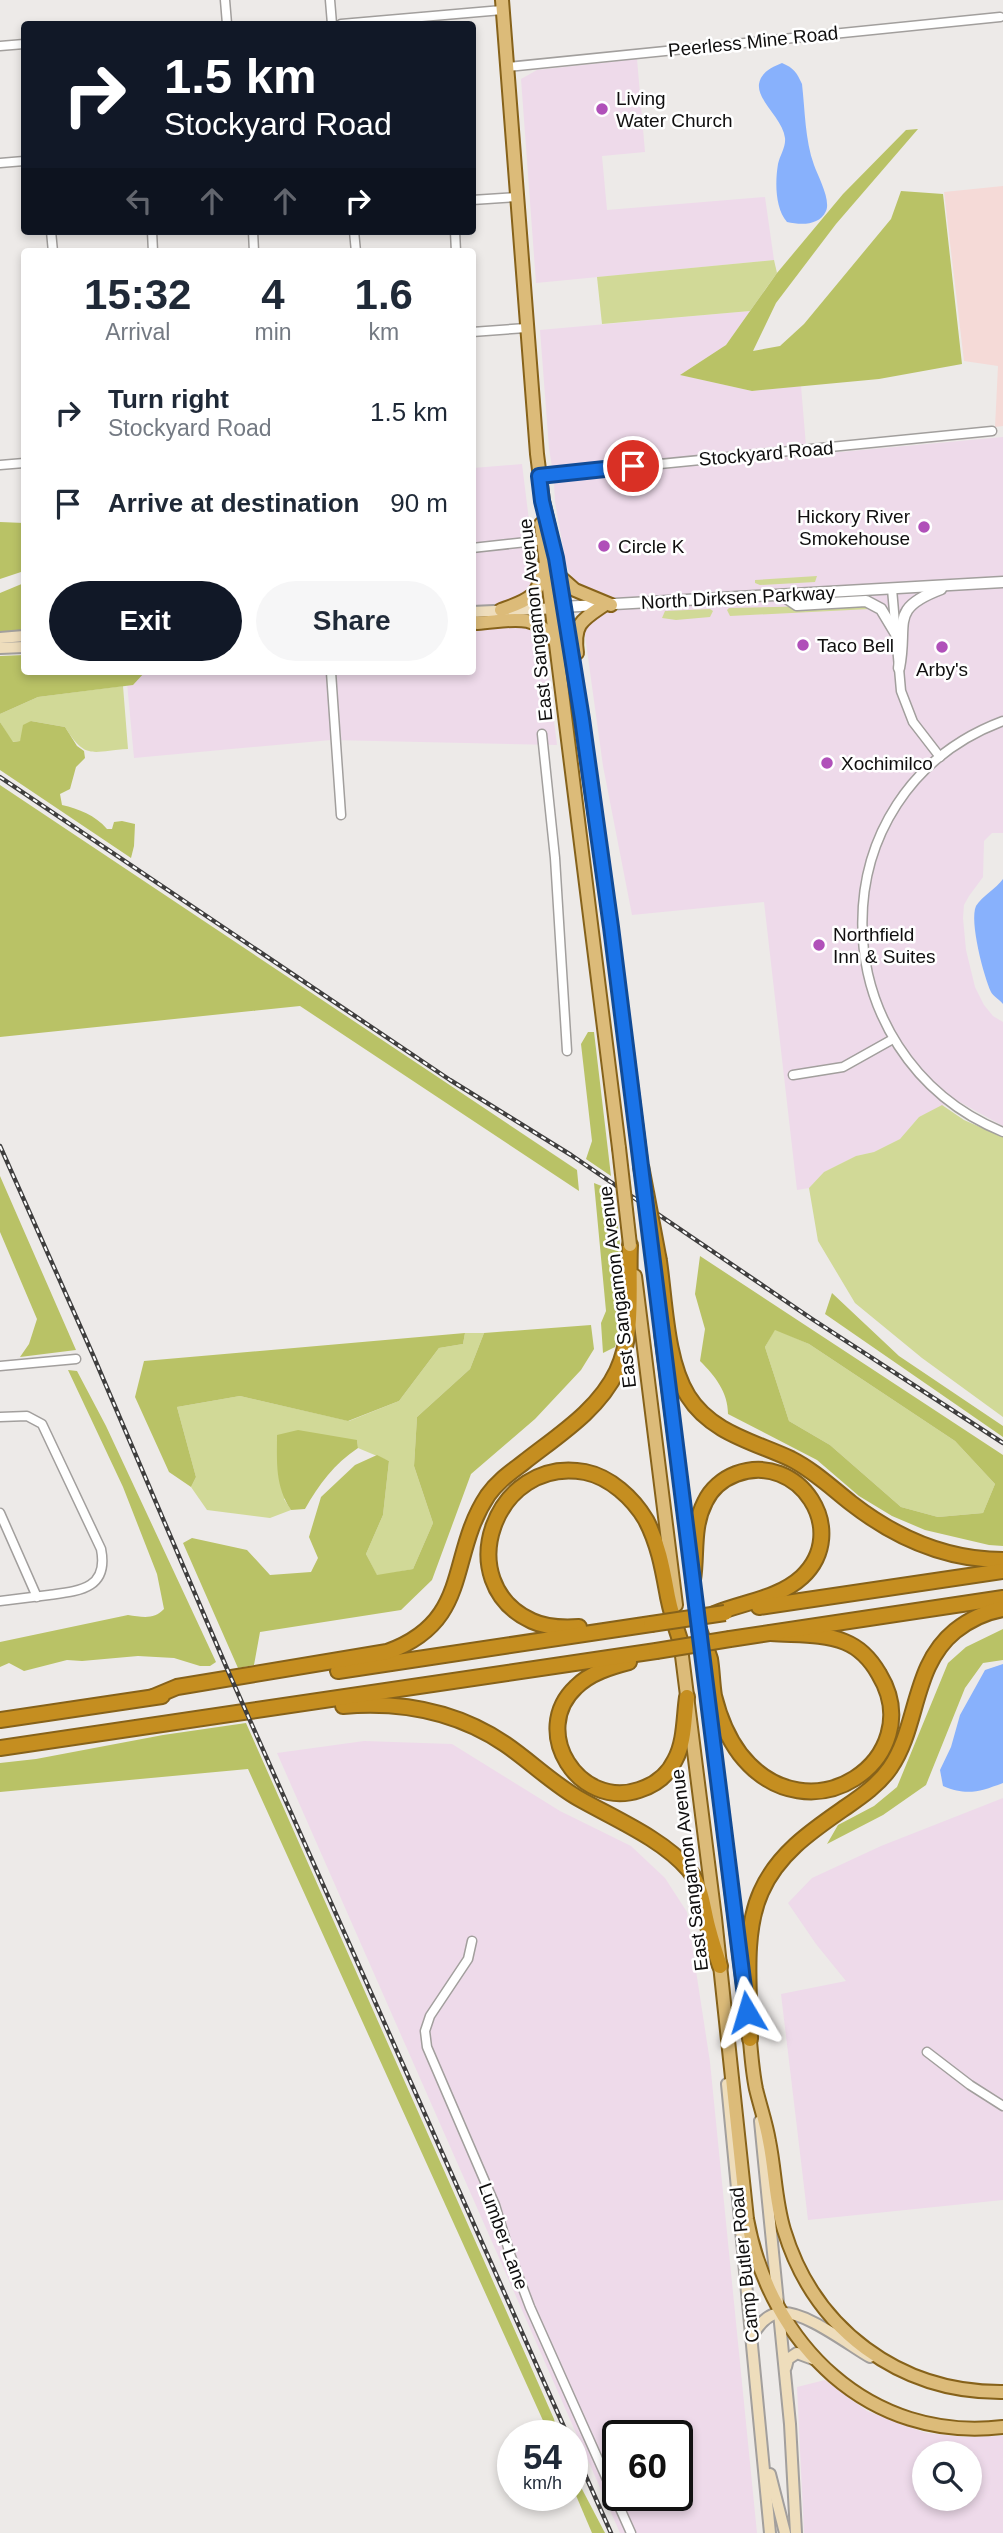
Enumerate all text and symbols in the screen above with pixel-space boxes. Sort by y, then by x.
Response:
street label: Peerless Mine Road [667,22,839,61]
icon: right [49,49,140,140]
text: 1.5 km [164,49,317,103]
place label: Living Water Church [616,88,733,131]
marker: Living Water Church [594,101,610,117]
text: Stockyard Road [164,106,392,142]
icon: left [120,182,158,220]
icon: ahead [193,182,231,220]
icon: ahead [266,182,304,220]
icon: right [339,182,377,220]
text: 15:32 [84,271,191,318]
text: 4 [261,271,285,318]
text: 1.6 [355,271,413,318]
text: Arrival [105,319,170,345]
text: min [254,319,292,345]
text: km [368,319,399,345]
text: Turn right [108,384,229,414]
icon: right [49,394,87,432]
text: 1.5 km [370,397,448,427]
text: Stockyard Road [108,415,272,441]
pin [603,436,663,496]
street label: Stockyard Road [698,437,834,470]
icon: arrive [614,447,652,485]
icon: arrive [49,485,87,523]
text: Arrive at destination [108,488,359,518]
text: 90 m [390,488,448,518]
place label: Hickory River Smokehouse [797,506,911,549]
street label: East Sangamon Avenue [514,518,557,722]
marker: Hickory River Smokehouse [916,519,932,535]
place label: Circle K [618,536,685,557]
marker: Circle K [596,538,612,554]
button: Exit [49,581,242,661]
button: Share [256,581,448,661]
street label: North Dirksen Parkway [640,582,836,613]
place label: Taco Bell [817,635,894,656]
marker: Taco Bell [795,637,811,653]
marker: Arby's [934,639,950,655]
place label: Arby's [916,659,968,680]
place label: Xochimilco [841,753,933,774]
marker: Xochimilco [819,755,835,771]
place label: Northfield Inn & Suites [833,924,935,967]
marker: Northfield Inn & Suites [811,937,827,953]
street label: East Sangamon Avenue [595,1185,640,1389]
street label: East Sangamon Avenue [667,1768,712,1972]
position arrow [710,1975,784,2049]
street label: Lumber Lane [475,2180,533,2292]
street label: Camp Butler Road [726,2186,763,2344]
speed limit sign: 60 [602,2420,693,2511]
text: 54 [523,2437,562,2476]
map controls [912,2441,982,2511]
button: search [912,2441,982,2511]
text: km/h [523,2473,562,2493]

